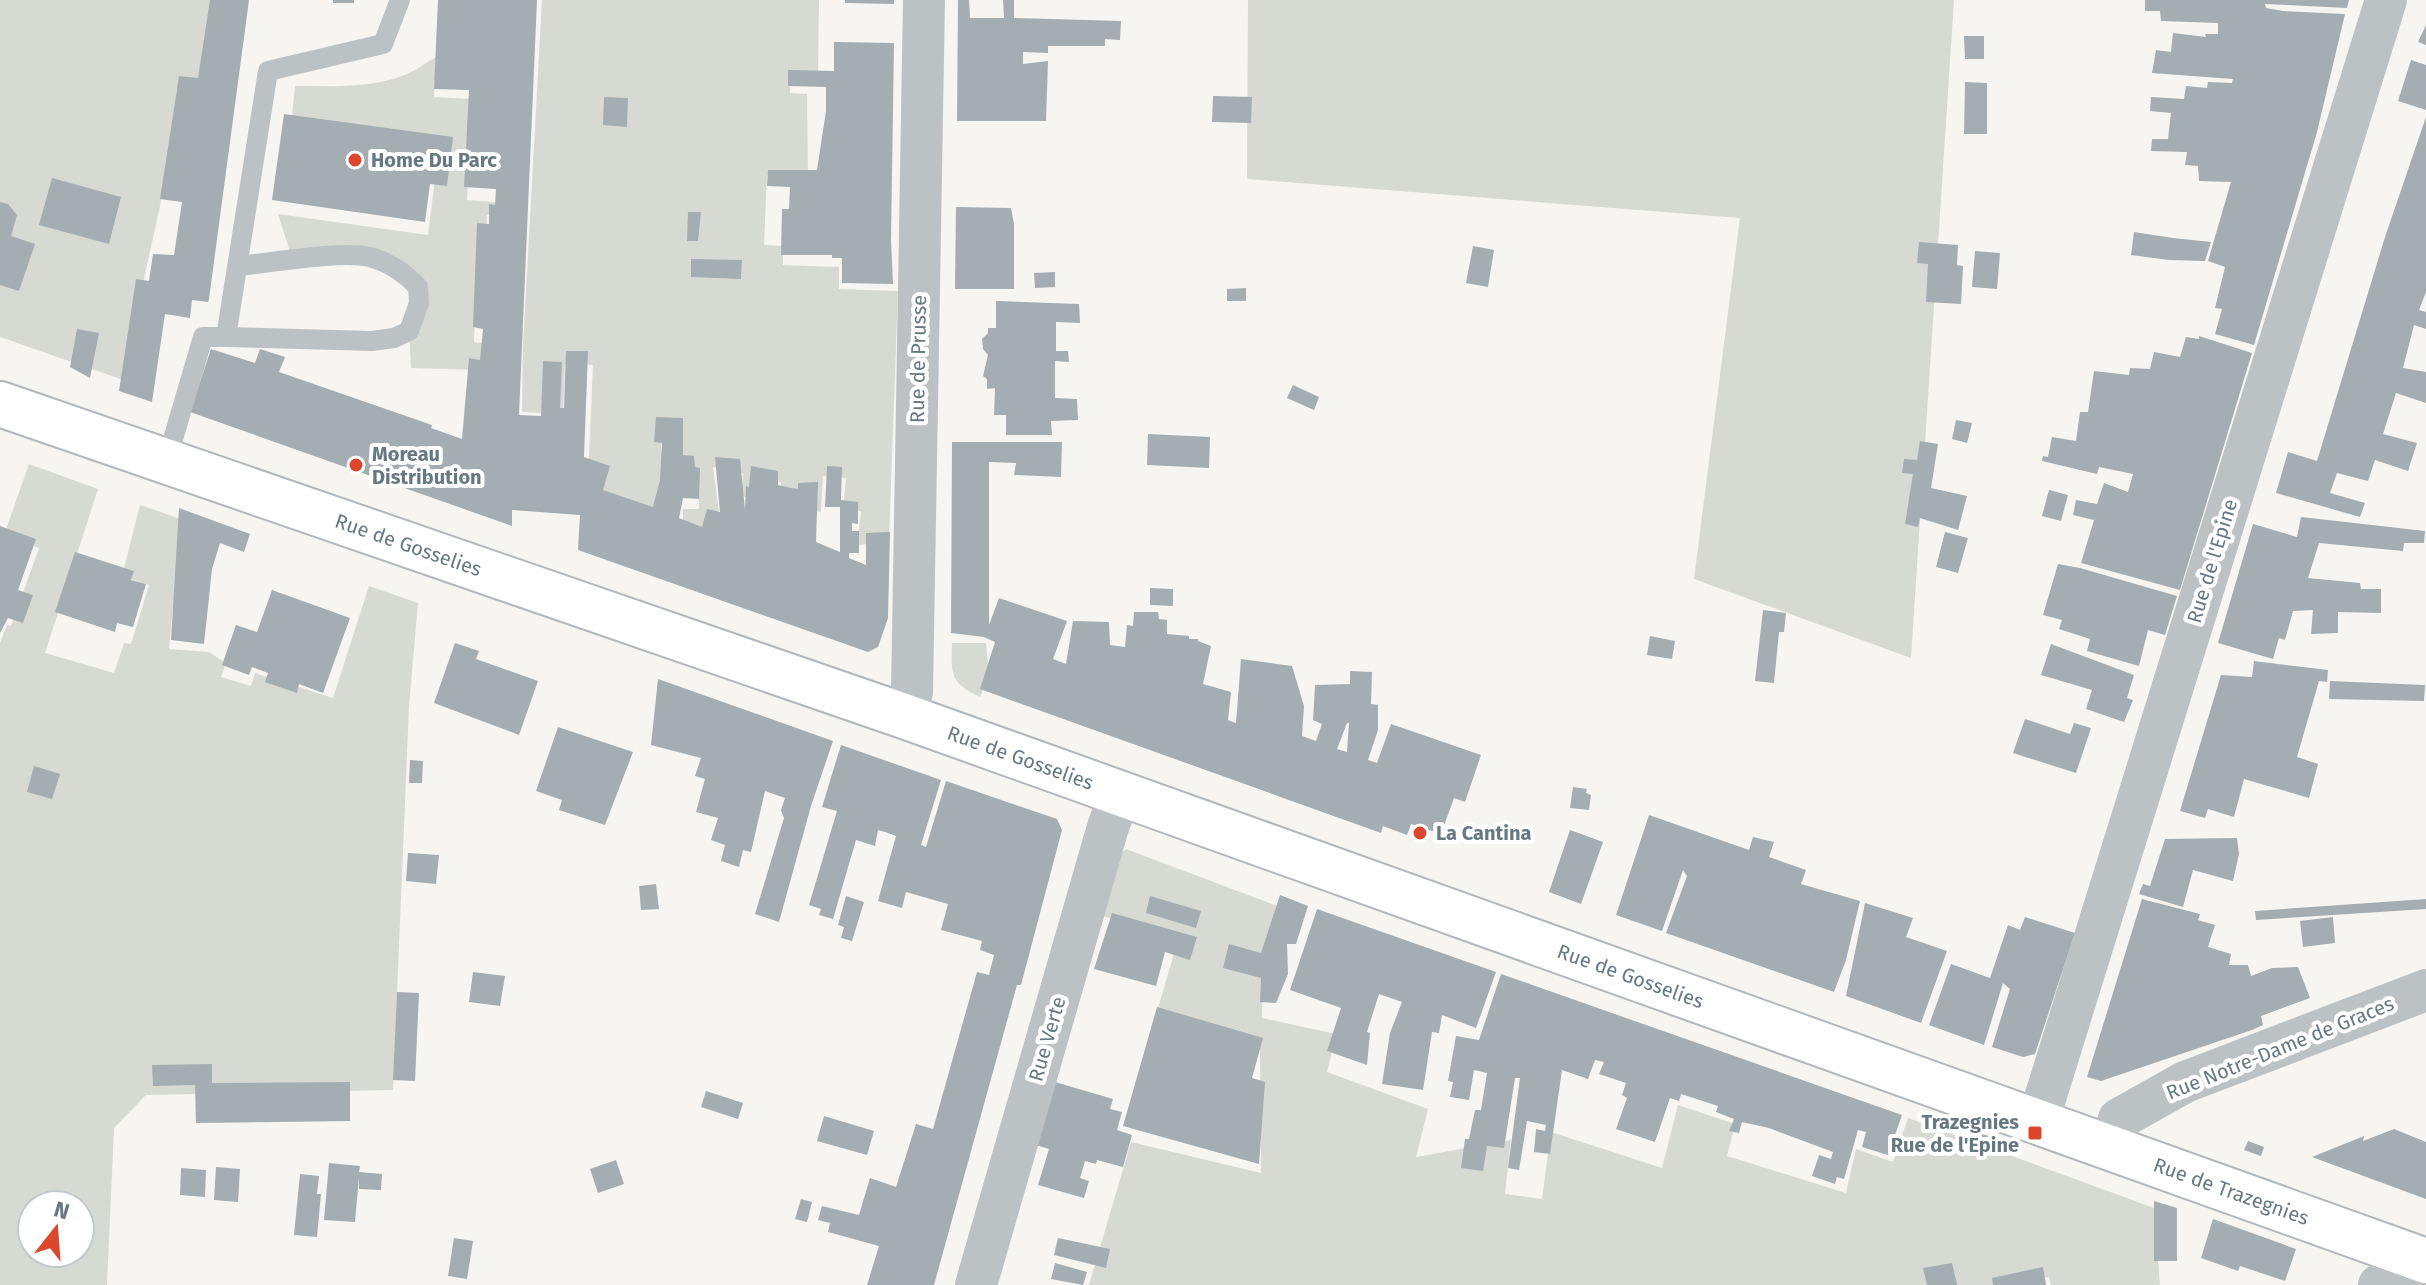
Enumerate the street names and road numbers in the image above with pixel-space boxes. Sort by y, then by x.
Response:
street label: Rue de Prusse [905,295,931,423]
street label: Rue de l'Epine [2182,496,2242,626]
street label: Rue de Gosselies [332,509,485,581]
street label: Rue de Gosselies [944,721,1097,795]
street label: Rue de Gosselies [1554,939,1707,1013]
street label: Rue Notre-Dame de Graces [2163,991,2397,1105]
street label: Rue Verte [1023,994,1071,1084]
street label: Rue de Trazegnies [2150,1152,2312,1230]

